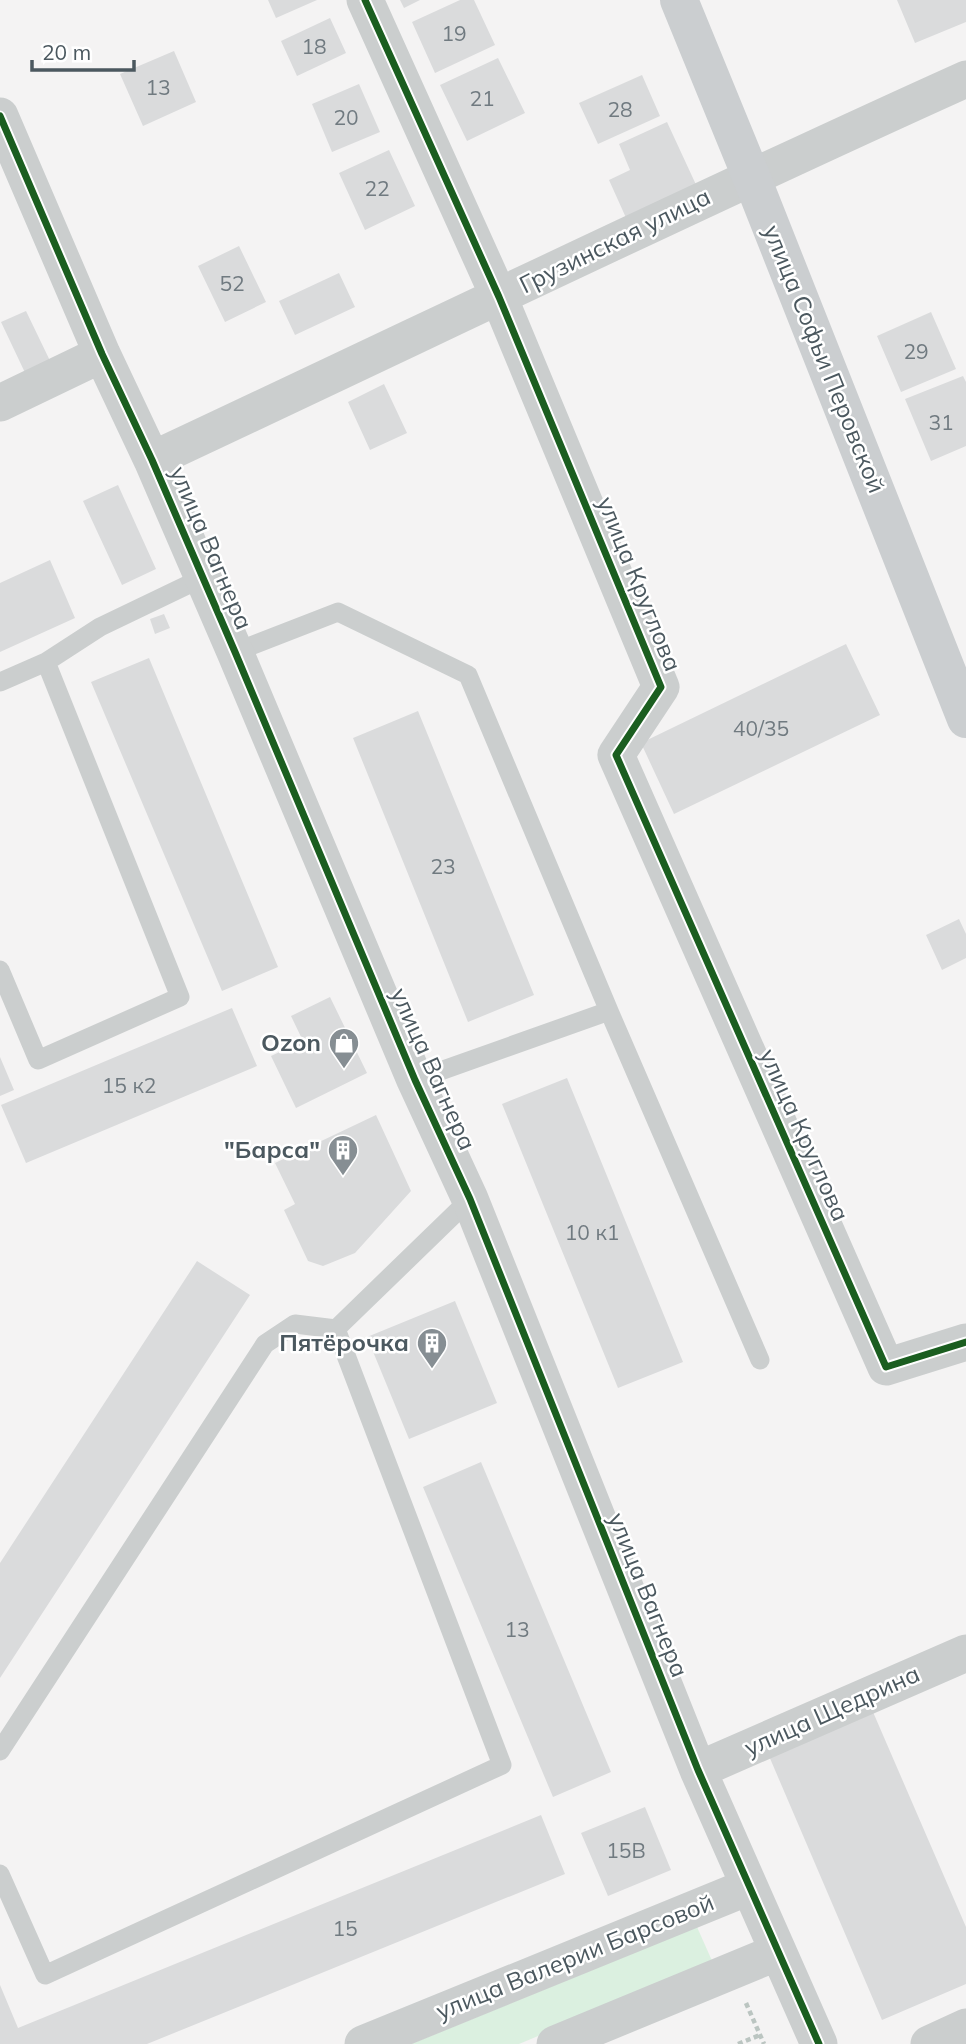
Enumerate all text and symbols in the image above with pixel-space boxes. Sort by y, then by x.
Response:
house number: 19 [441,20,467,46]
scale bar [32,28,133,72]
house number: 18 [301,33,327,59]
text: 20 m [42,39,91,65]
house number: 13 [145,74,171,100]
house number: 21 [469,85,495,111]
house number: 28 [607,96,633,122]
house number: 20 [333,104,359,130]
house number: 22 [364,175,390,201]
street label: Грузинская улица [514,181,715,299]
street label: улица Софьи Перовской [757,220,893,497]
house number: 52 [219,270,245,296]
house number: 29 [903,338,929,364]
house number: 31 [928,409,954,435]
street label: улица Вагнера [164,461,260,634]
street label: улица Круглова [591,492,689,675]
house number: 40/35 [733,715,789,741]
house number: 23 [430,853,456,879]
street label: улица Вагнера [385,983,483,1155]
shop icon: Ozon [327,1026,361,1070]
place label: Ozon [261,1027,321,1057]
street label: улица Круглова [753,1044,856,1226]
house number: 15 к2 [102,1072,156,1098]
building icon: "Барса" [326,1133,360,1177]
place label: "Барса" [224,1134,320,1164]
house number: 10 к1 [565,1219,619,1245]
building icon: Пятёрочка [415,1326,449,1370]
place label: Пятёрочка [279,1327,409,1357]
street label: улица Вагнера [602,1508,696,1681]
house number: 13 [504,1616,530,1642]
street label: улица Щедрина [739,1658,924,1762]
house number: 15В [606,1837,646,1863]
street label: улица Валерии Барсовой [431,1886,718,2026]
house number: 15 [332,1915,358,1941]

